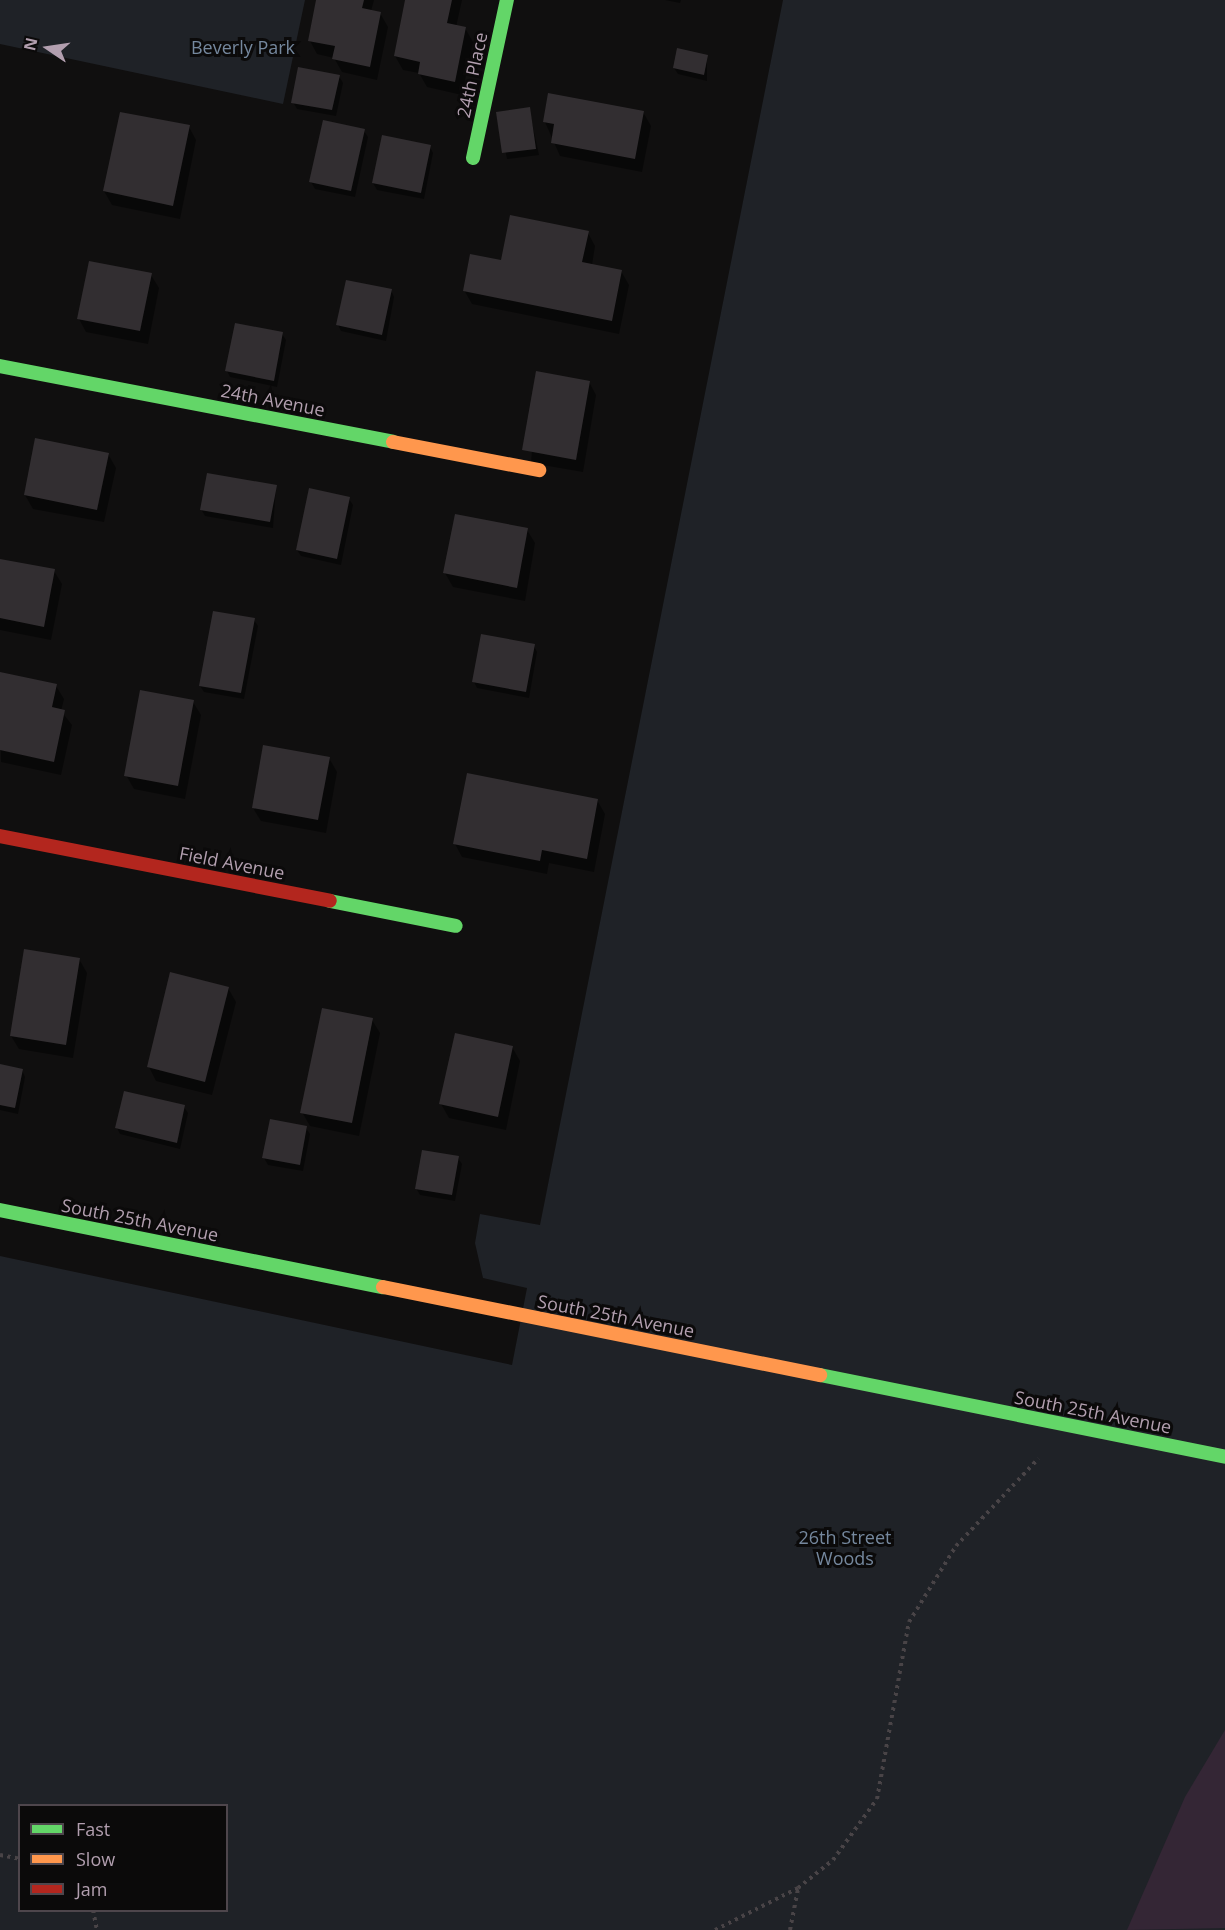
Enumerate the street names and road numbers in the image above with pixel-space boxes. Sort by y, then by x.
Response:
street label: 24th Place [452,30,492,120]
street label: 24th Avenue [219,379,327,421]
street label: Field Avenue [178,842,286,884]
street label: South 25th Avenue [60,1194,220,1246]
street label: South 25th Avenue [536,1290,696,1342]
street label: South 25th Avenue [1013,1386,1173,1438]

